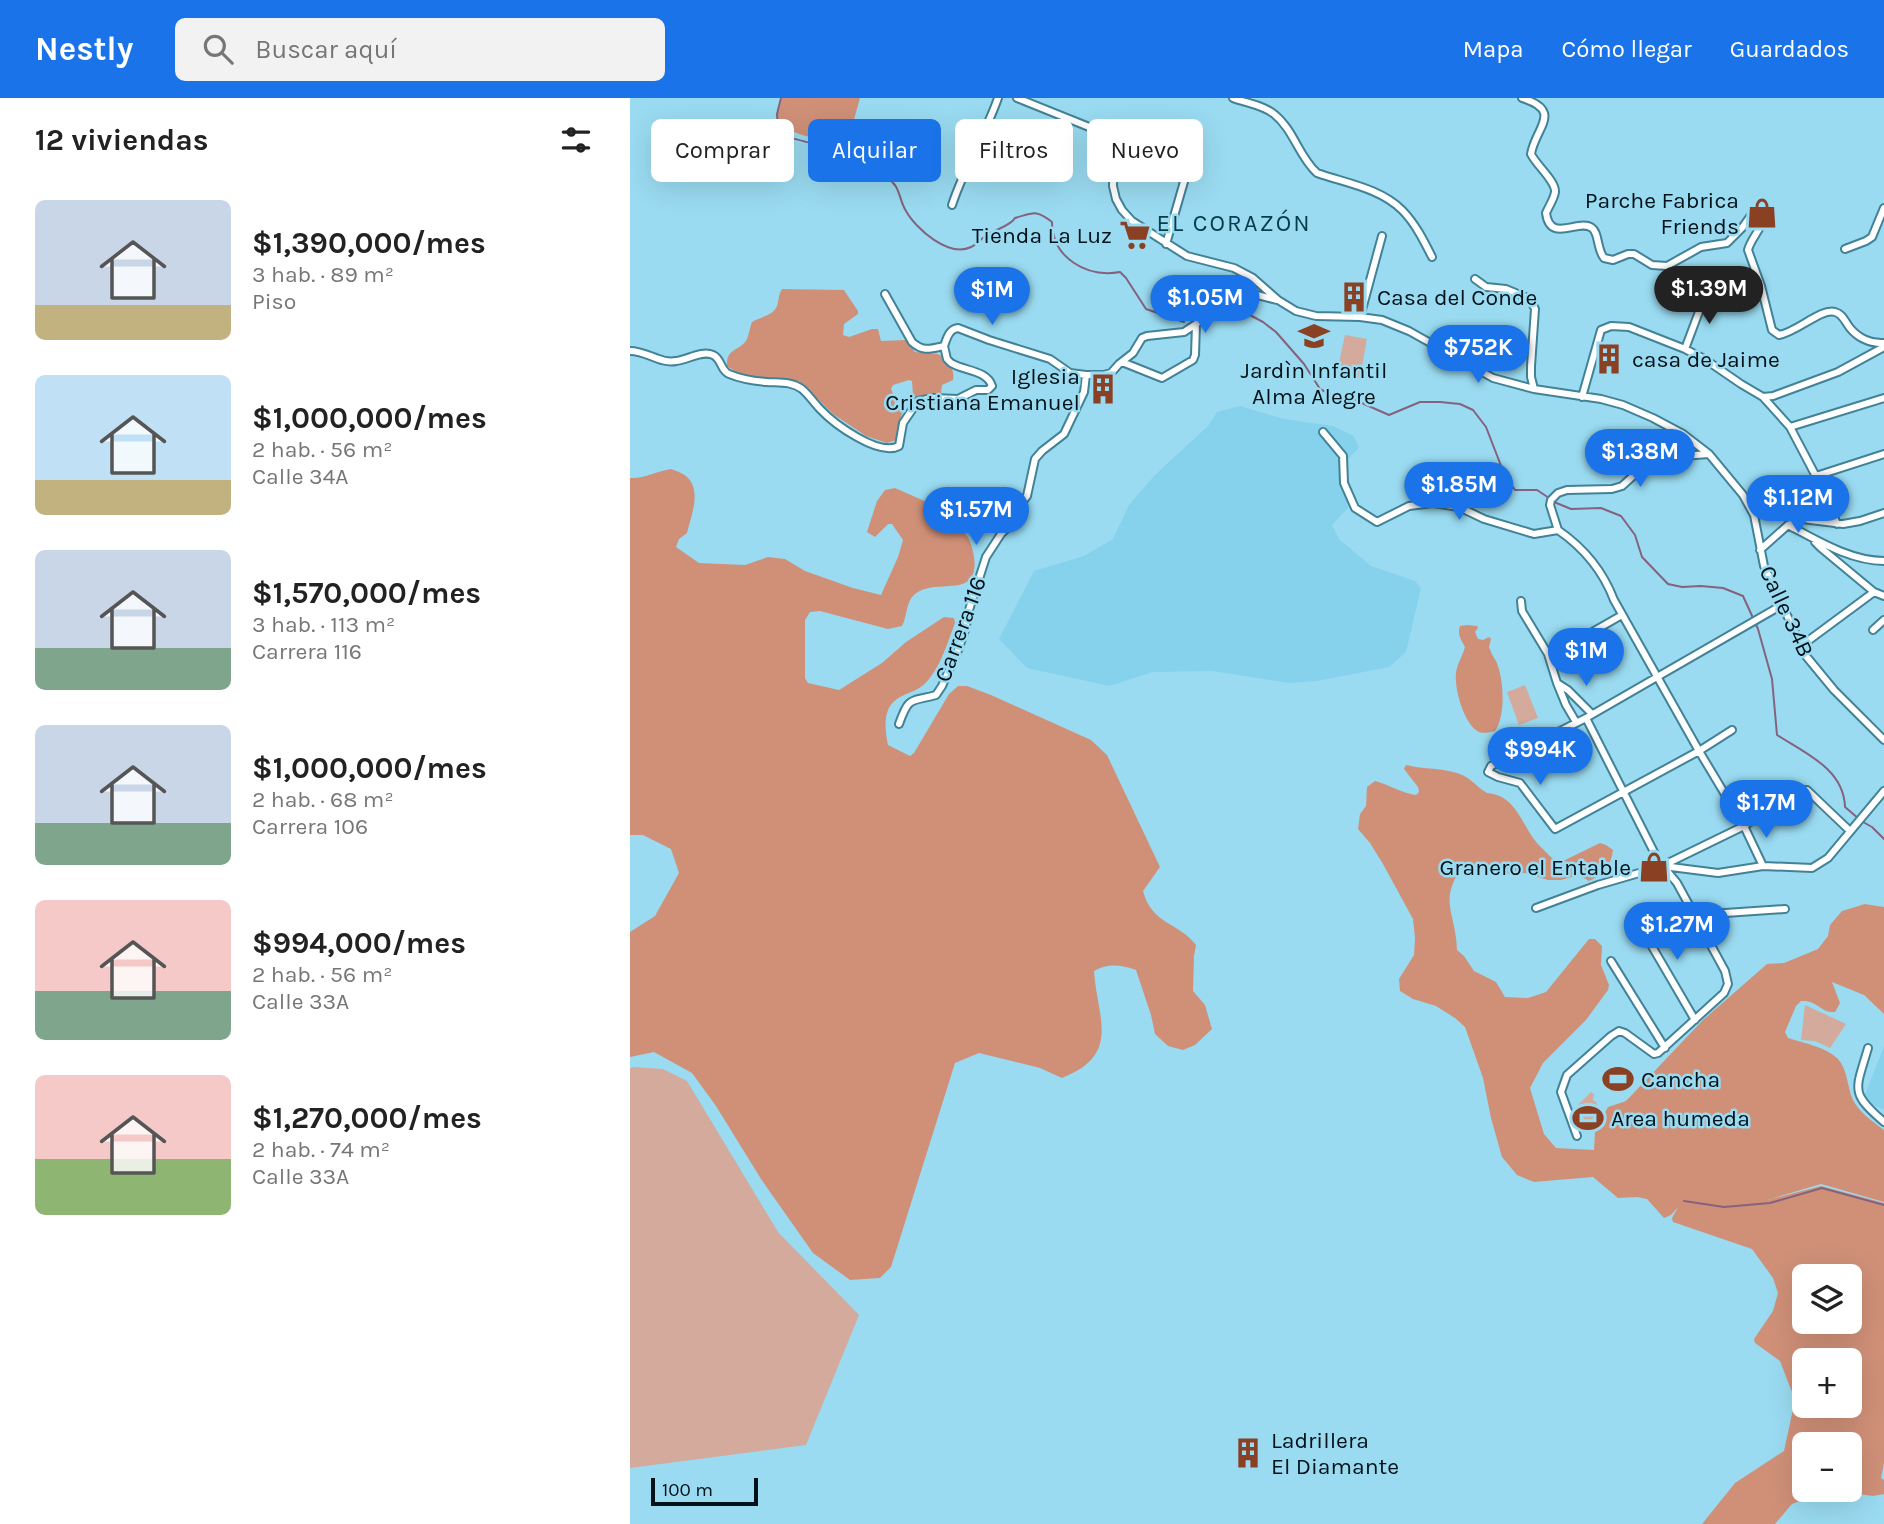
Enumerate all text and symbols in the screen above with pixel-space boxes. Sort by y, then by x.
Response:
search box [175,18,665,81]
text: Nestly [35,30,133,68]
icon: search [199,30,237,68]
text: Buscar aquí [255,34,397,65]
text: Mapa [1463,35,1523,63]
text: Cómo llegar [1561,35,1692,63]
text: Guardados [1730,35,1849,63]
chip: Comprar [651,119,794,182]
chip: Alquilar [808,119,941,182]
chip: Filtros [955,119,1073,182]
chip: Nuevo [1087,119,1203,182]
icon: filters [557,121,595,159]
text: 12 viviendas [35,122,209,158]
place label: Parche Fabrica Friends [1585,187,1739,240]
shop icon: Parche Fabrica Friends [1745,196,1779,230]
district label: EL CORAZÓN [1156,209,1312,237]
supermarket icon: Tienda La Luz [1118,218,1152,252]
place label: Tienda La Luz [972,222,1112,249]
text: $1,390,000/mes [252,225,486,261]
icon: home [91,228,175,312]
text: 3 hab. · 89 m² [252,261,394,288]
pin: $1.39M [1652,266,1766,326]
pin: $1M [958,268,1026,327]
pin: $1.05M [1148,275,1262,335]
text: $1.39M [1670,275,1748,302]
text: $1M [970,276,1014,303]
building icon: Casa del Conde [1337,280,1371,314]
text: $1.05M [1166,284,1244,311]
place label: Casa del Conde [1377,284,1537,311]
text: Piso [252,288,296,315]
school or university icon: Jardìn Infantil Alma Alegre [1297,319,1331,353]
pin: $752K [1429,326,1527,385]
text: $752K [1443,334,1513,361]
building icon: casa de Jaime [1592,342,1626,376]
place label: casa de Jaime [1632,346,1780,373]
place label: Jardìn Infantil Alma Alegre [1241,357,1387,410]
place label: Iglesia Cristiana Emanuel [885,363,1080,416]
building icon: Iglesia Cristiana Emanuel [1086,372,1120,406]
text: $1,000,000/mes [252,400,487,436]
icon: home [91,403,175,487]
pin: $1.38M [1583,430,1697,489]
text: 2 hab. · 56 m² [252,436,392,463]
text: $1.38M [1601,438,1679,465]
pin: $1.85M [1402,462,1516,522]
text: Calle 34A [252,463,349,490]
text: $1.85M [1420,471,1498,498]
pin: $1.12M [1741,476,1855,535]
text: $1.12M [1762,484,1834,511]
pin: $1.57M [919,488,1033,547]
text: $1.57M [939,496,1013,523]
street label: Calle 34B [1754,561,1819,661]
street label: Carrera 116 [929,573,992,685]
text: $1,570,000/mes [252,575,481,611]
icon: home [91,578,175,662]
text: 3 hab. · 113 m² [252,611,395,638]
pin: $1M [1552,628,1620,688]
text: $1M [1564,637,1608,664]
text: Carrera 116 [252,638,362,665]
pin: $994K [1491,728,1589,787]
text: $994K [1504,736,1576,763]
text: $1,000,000/mes [252,750,487,786]
icon: home [91,753,175,837]
pin: $1.7M [1717,780,1815,840]
text: 2 hab. · 68 m² [252,786,394,813]
text: $1.7M [1736,789,1796,816]
text: Carrera 106 [252,813,368,840]
shop icon: Granero el Entable [1637,850,1671,884]
place label: Granero el Entable [1439,854,1631,881]
pin: $1.27M [1620,902,1734,962]
text: $1.27M [1640,911,1714,938]
text: $994,000/mes [252,925,466,961]
icon: home [91,928,175,1012]
text: 2 hab. · 56 m² [252,961,392,988]
text: Calle 33A [252,988,349,1015]
sports icon: Cancha [1601,1062,1635,1096]
place label: Cancha [1641,1066,1720,1093]
text: $1,270,000/mes [252,1100,482,1136]
sports icon: Area humeda [1571,1101,1605,1135]
icon: home [91,1103,175,1187]
place label: Area humeda [1611,1105,1750,1132]
text: 2 hab. · 74 m² [252,1136,390,1163]
text: Calle 33A [252,1163,349,1190]
map controls [1792,1264,1862,1502]
button: layers [1792,1264,1862,1334]
button: + [1792,1348,1862,1418]
place label: Ladrillera El Diamante [1271,1427,1399,1480]
button: − [1792,1432,1862,1502]
building icon: Ladrillera El Diamante [1231,1436,1265,1470]
scale bar [651,1475,758,1507]
text: 100 m [662,1479,713,1501]

